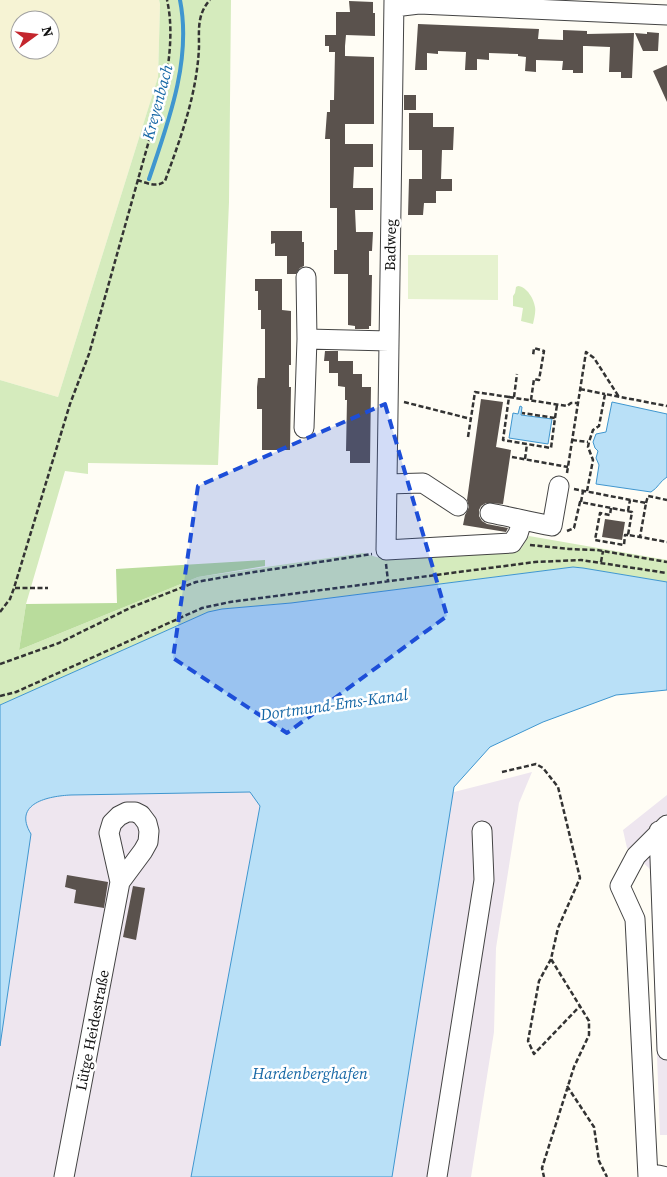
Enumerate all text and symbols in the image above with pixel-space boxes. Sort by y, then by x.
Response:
north arrow [10,10,60,60]
text: N [37,24,59,39]
water label: Kreyenbach [136,62,178,143]
street label: Badweg [379,219,401,271]
water label: Dortmund-Ems-Kanal [258,683,410,725]
street label: Lütge Heidestraße [70,968,114,1092]
water label: Hardenberghafen [251,1062,368,1084]

